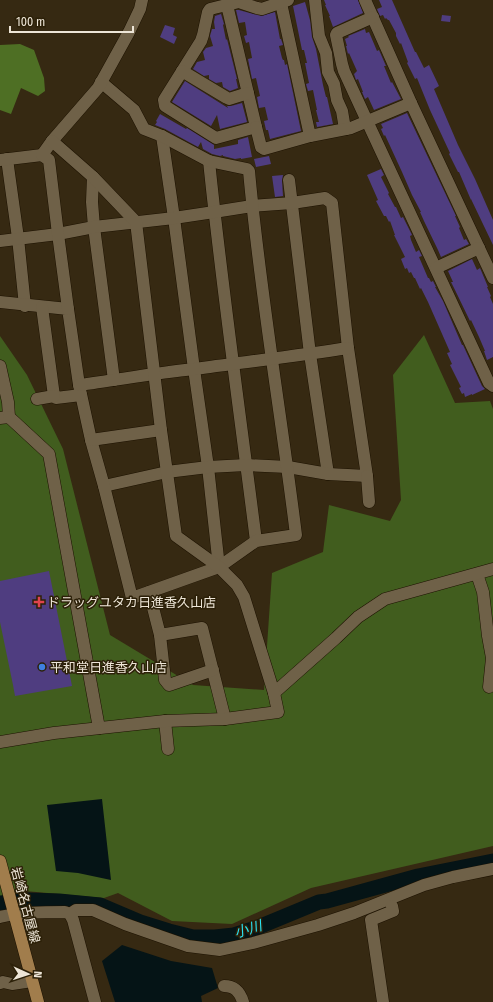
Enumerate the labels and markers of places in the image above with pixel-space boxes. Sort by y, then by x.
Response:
place label: ドラッグユタカ日進香久山店 [47,595,216,610]
marker: ドラッグユタカ日進香久山店 [34,597,44,607]
place label: 平和堂日進香久山店 [50,660,167,675]
marker: 平和堂日進香久山店 [37,662,47,672]

